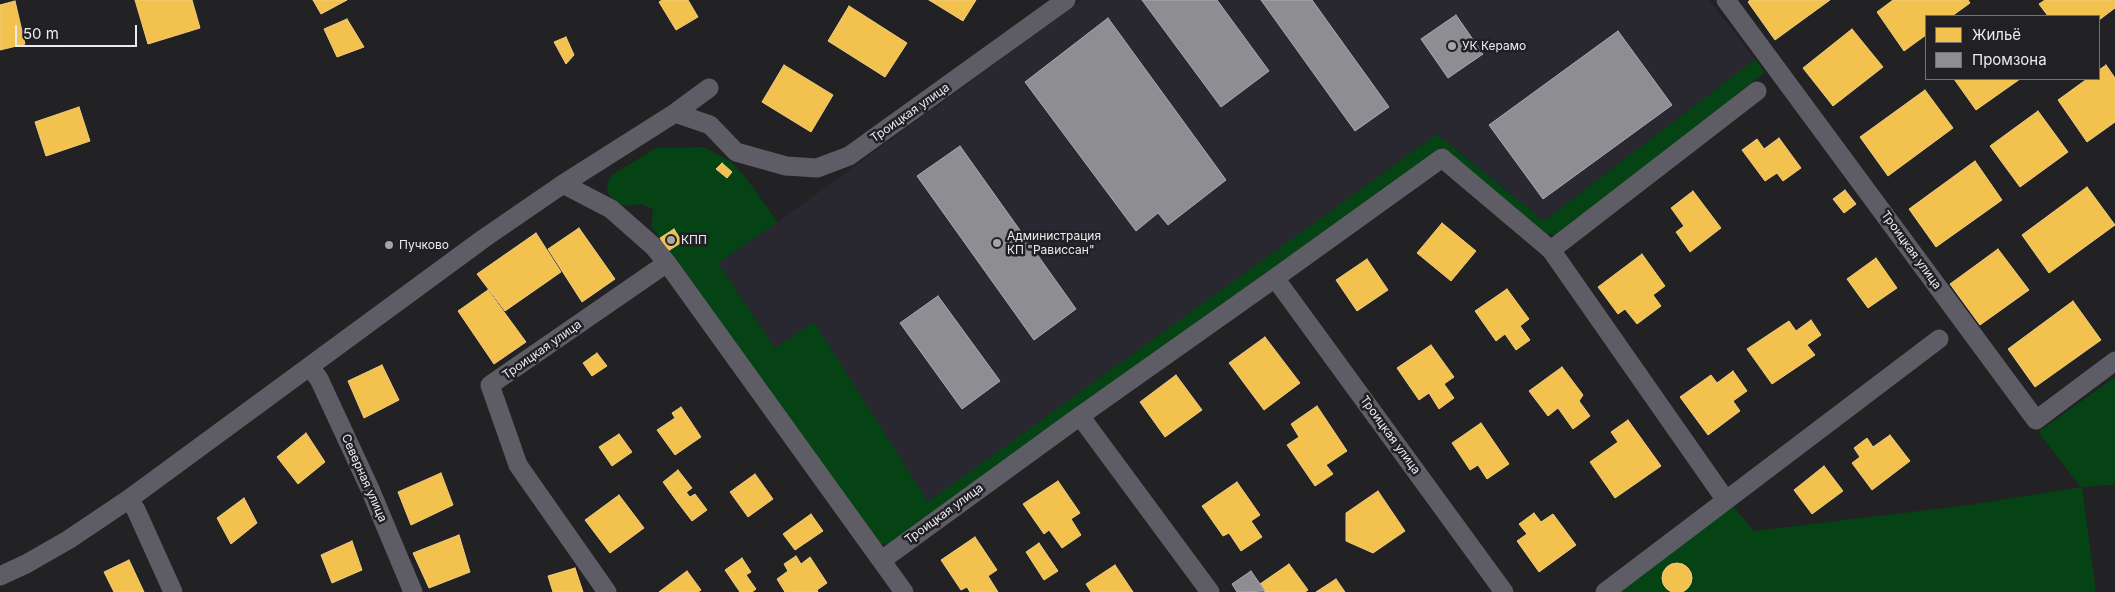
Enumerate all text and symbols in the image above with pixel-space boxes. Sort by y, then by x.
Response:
scale bar [18,15,140,47]
legend [1925,15,2100,80]
text: 50 m [23,24,59,43]
text: Жильё [1972,25,2021,44]
place label: УК Керамо [1462,39,1526,53]
marker: УК Керамо [1446,40,1458,52]
text: Промзона [1972,50,2047,69]
street label: Троицкая улица [868,80,952,146]
street label: Троицкая улица [1878,208,1944,292]
place label: Администрация КП "Рависсан" [1007,229,1101,257]
place label: КПП [681,233,707,247]
marker: КПП [665,234,677,246]
marker: Администрация КП "Рависсан" [991,237,1003,249]
place label: Пучково [399,238,449,252]
marker: Пучково [383,239,395,251]
street label: Троицкая улица [500,317,584,383]
street label: Троицкая улица [1357,393,1423,477]
street label: Северная улица [338,432,390,524]
street label: Троицкая улица [902,481,986,547]

